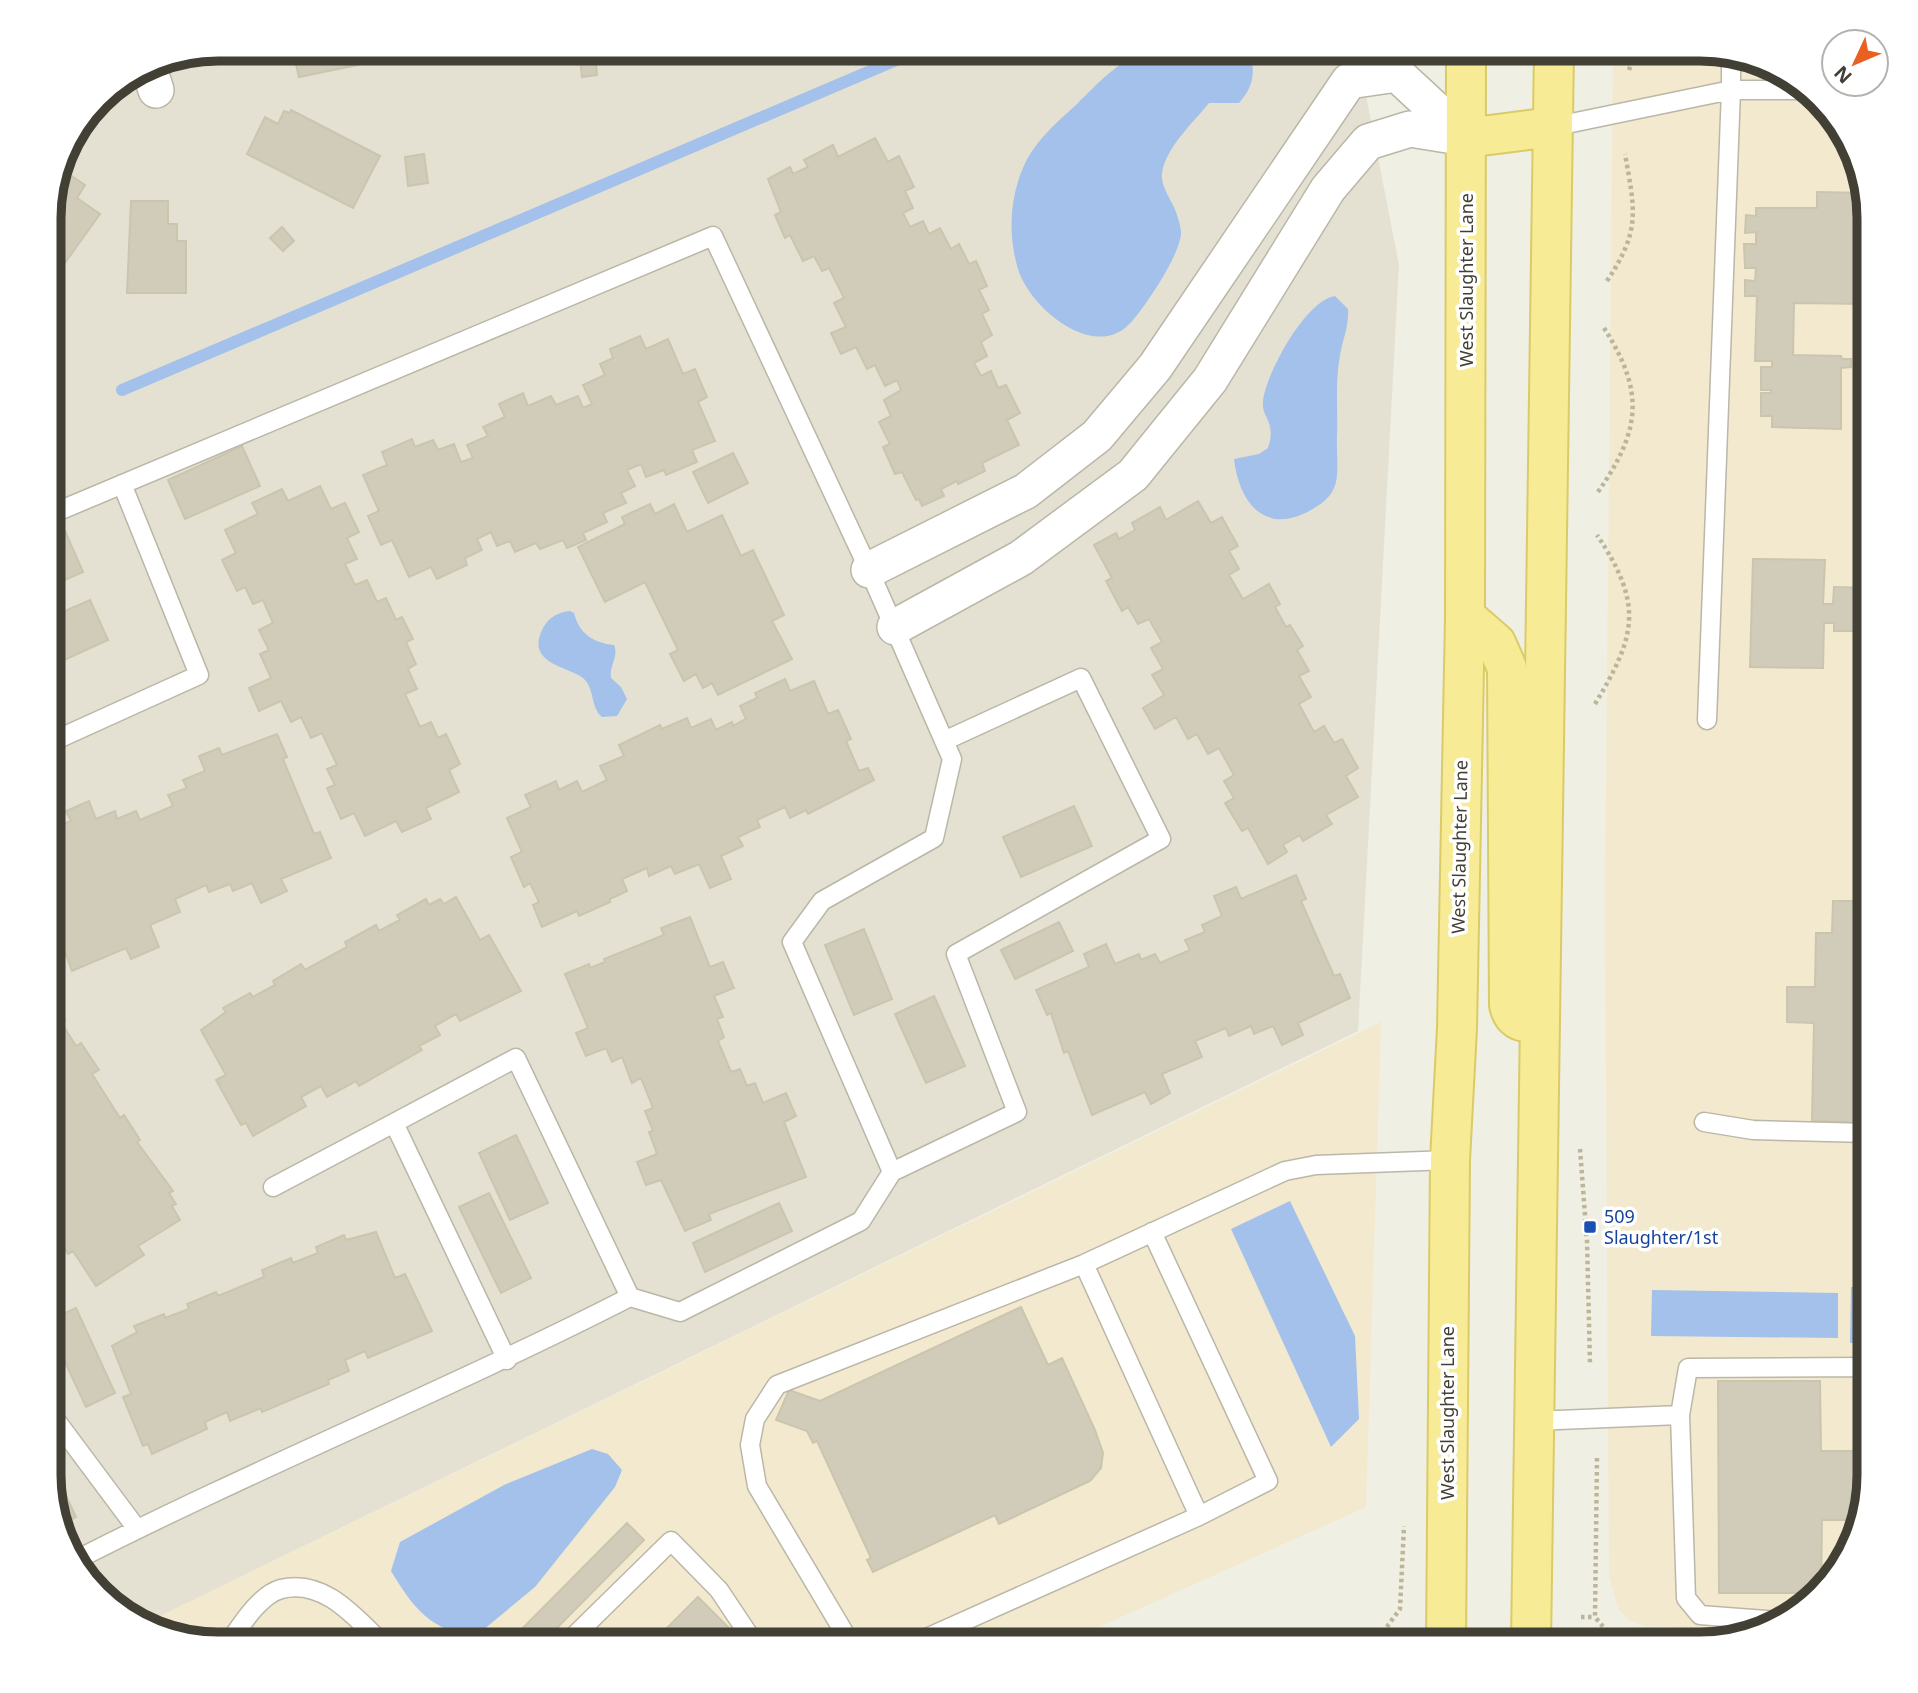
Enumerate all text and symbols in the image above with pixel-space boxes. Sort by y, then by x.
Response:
north arrow [1820,28,1890,98]
text: N [1828,60,1857,89]
street label: West Slaughter Lane [1454,193,1478,367]
street label: West Slaughter Lane [1445,760,1473,934]
place label: 509 Slaughter/1st [1604,1204,1719,1249]
marker: 509 Slaughter/1st [1582,1219,1598,1235]
street label: West Slaughter Lane [1435,1326,1459,1500]

